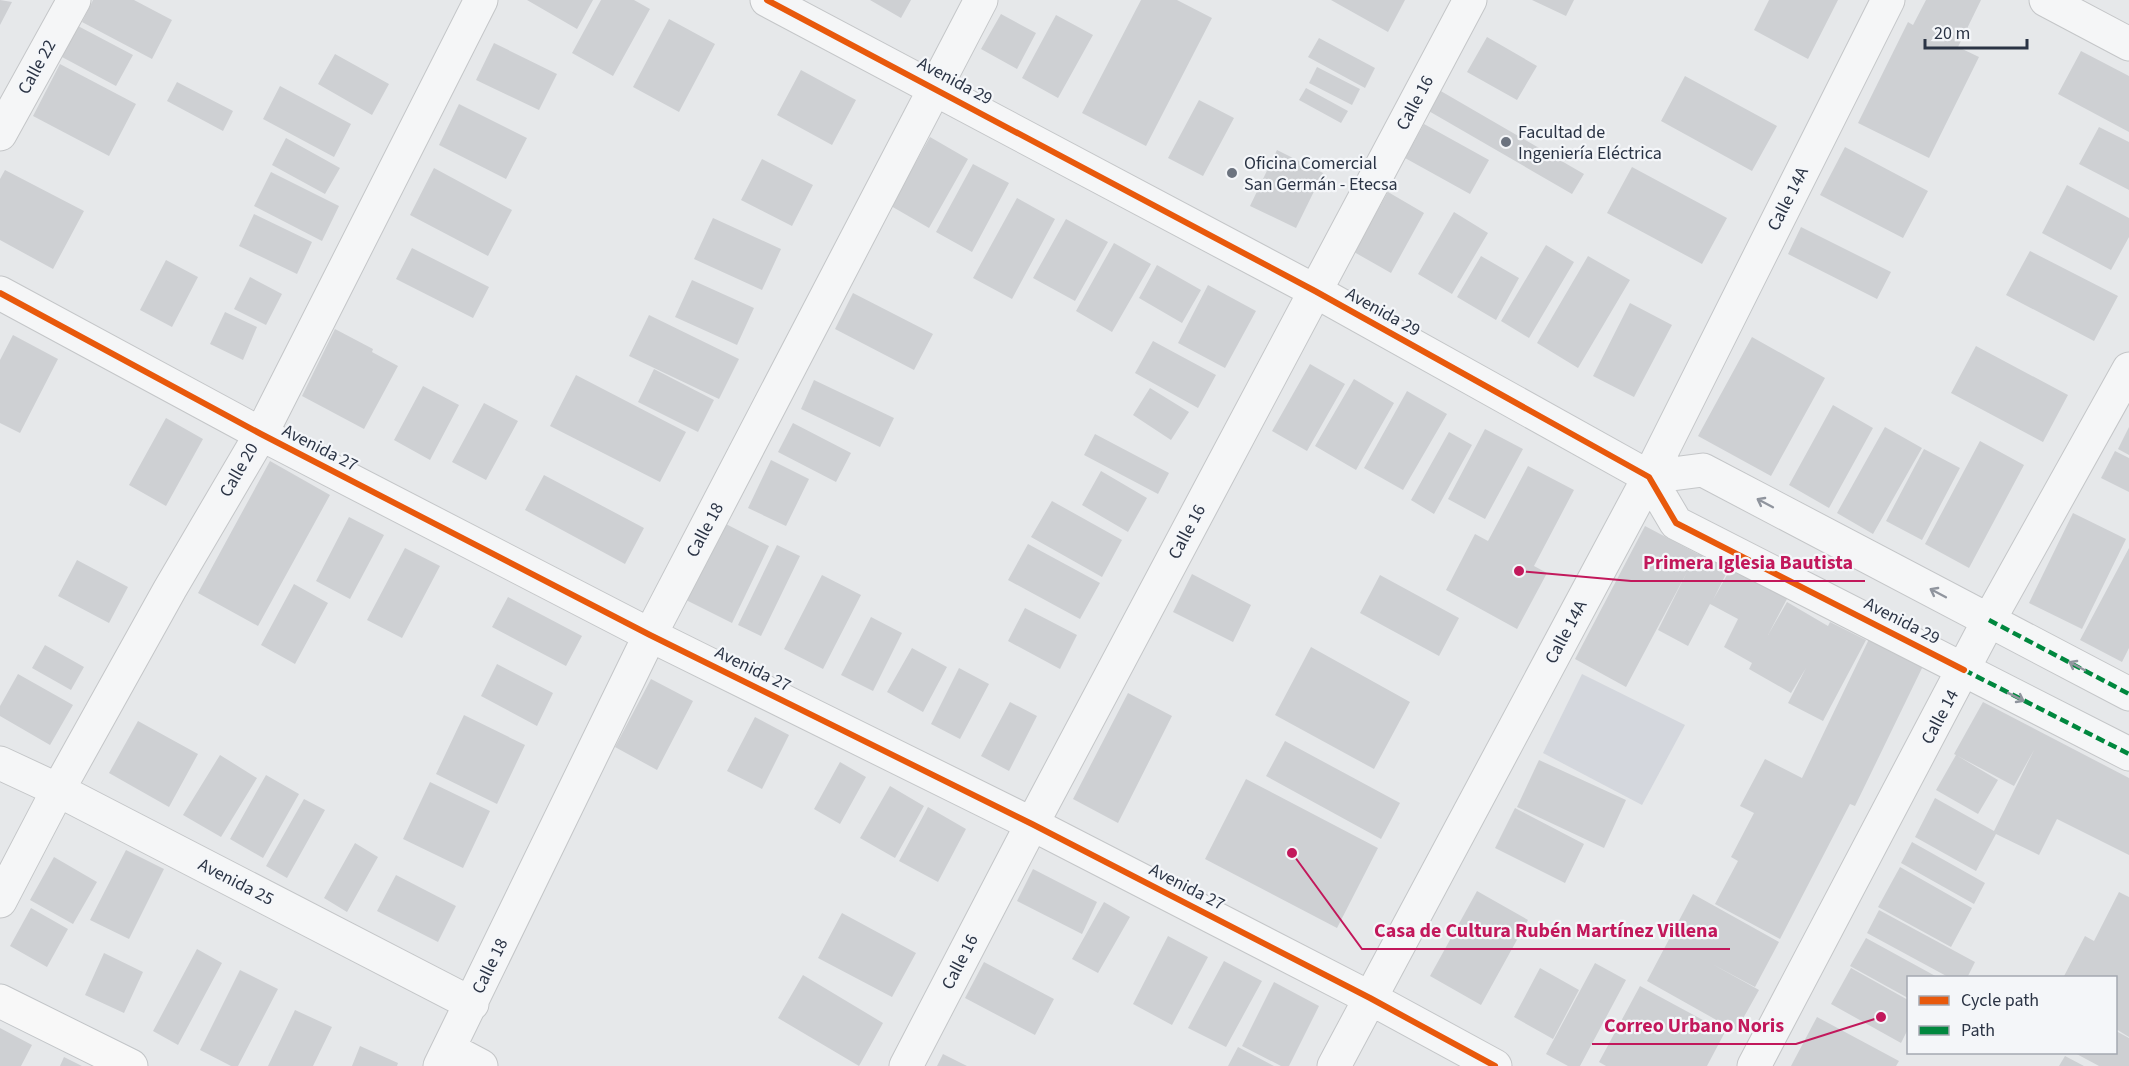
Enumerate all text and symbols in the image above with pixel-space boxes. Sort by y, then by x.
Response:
scale bar [1925,12,2027,50]
text: 20 m [1934,21,1970,46]
street label: Calle 22 [12,35,62,99]
street label: Avenida 29 [913,51,997,111]
street label: Calle 16 [1390,71,1440,135]
place label: Facultad de Ingeniería Eléctrica [1518,120,1662,166]
marker: Facultad de Ingeniería Eléctrica [1499,135,1513,149]
place label: Oficina Comercial San Germán - Etecsa [1244,151,1398,197]
street label: Calle 14A [1761,163,1815,235]
marker: Oficina Comercial San Germán - Etecsa [1225,166,1239,180]
street label: Avenida 29 [1341,281,1425,343]
street label: Avenida 27 [278,418,362,478]
street label: Calle 20 [213,438,265,502]
one-way arrow [1757,497,1774,509]
street label: Calle 18 [680,498,730,562]
street label: Calle 16 [1162,500,1212,564]
callout: Primera Iglesia Bautista [1631,543,1865,581]
text: Primera Iglesia Bautista [1643,549,1853,577]
one-way arrow [1929,587,1947,598]
street label: Avenida 29 [1860,591,1944,651]
street label: Calle 14A [1539,596,1593,668]
street label: Avenida 27 [711,640,795,698]
one-way arrow [2069,660,2087,672]
street label: Calle 14 [1915,685,1965,749]
one-way arrow [2007,691,2025,703]
street label: Avenida 25 [194,852,278,912]
street label: Avenida 27 [1145,857,1229,917]
callout: Casa de Cultura Rubén Martínez Villena [1362,911,1730,949]
text: Casa de Cultura Rubén Martínez Villena [1374,917,1718,945]
street label: Calle 16 [935,930,985,994]
street label: Calle 18 [466,934,514,998]
legend [1907,976,2117,1054]
text: Cycle path [1961,988,2039,1013]
callout: Correo Urbano Noris [1592,1006,1796,1044]
text: Correo Urbano Noris [1604,1012,1784,1040]
text: Path [1961,1018,1995,1043]

